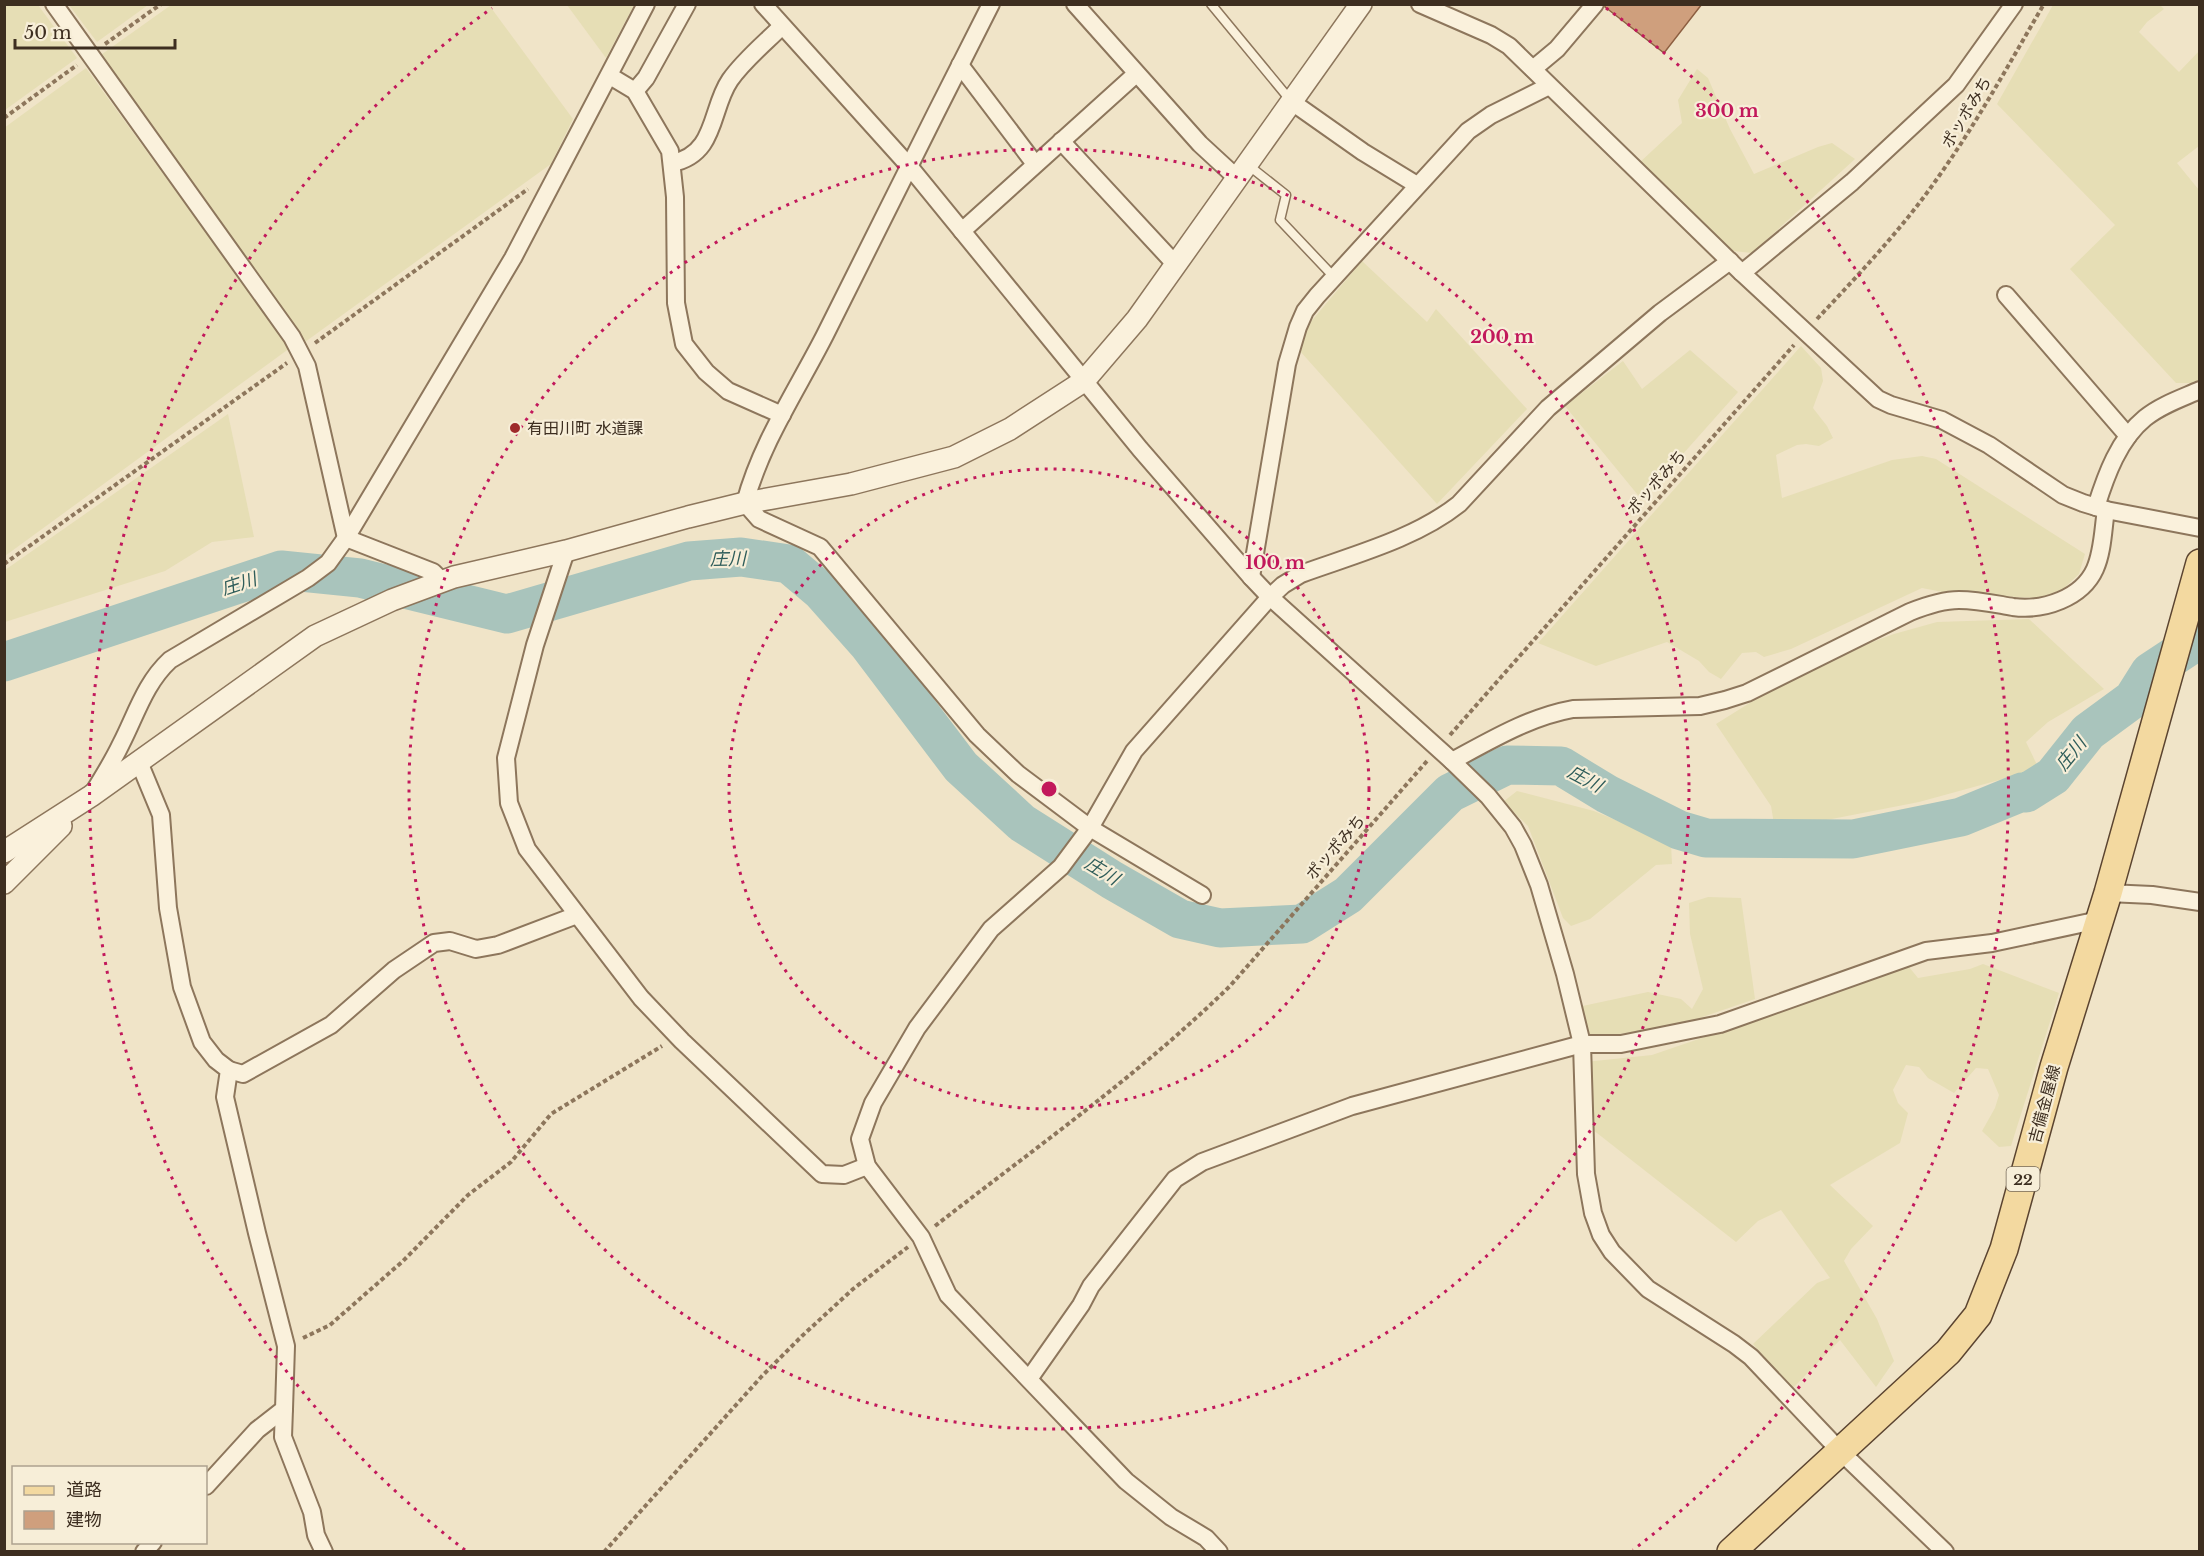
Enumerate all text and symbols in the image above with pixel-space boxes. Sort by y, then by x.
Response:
scale bar [15,12,176,50]
text: 50 m [24,22,72,44]
street label: ポッポみち [1937,73,1995,151]
text: 300 m [1695,100,1759,122]
text: 200 m [1470,326,1534,348]
place label: 有田川町 水道課 [527,418,644,438]
marker: 有田川町 水道課 [508,421,522,435]
street label: ポッポみち [1622,445,1690,519]
water label: 庄川 [710,548,748,570]
text: 100 m [1245,552,1305,574]
water label: 庄川 [218,567,261,600]
water label: 庄川 [2051,732,2092,775]
water label: 庄川 [1564,761,1608,798]
centre of rings [1039,779,1059,799]
street label: ポッポみち [1301,810,1369,884]
water label: 庄川 [1081,852,1125,891]
street label: 吉備金屋線 [2024,1063,2064,1145]
road number: 22 [2006,1167,2040,1191]
legend [12,1466,207,1544]
text: 道路 [66,1479,102,1501]
text: 建物 [66,1509,102,1531]

